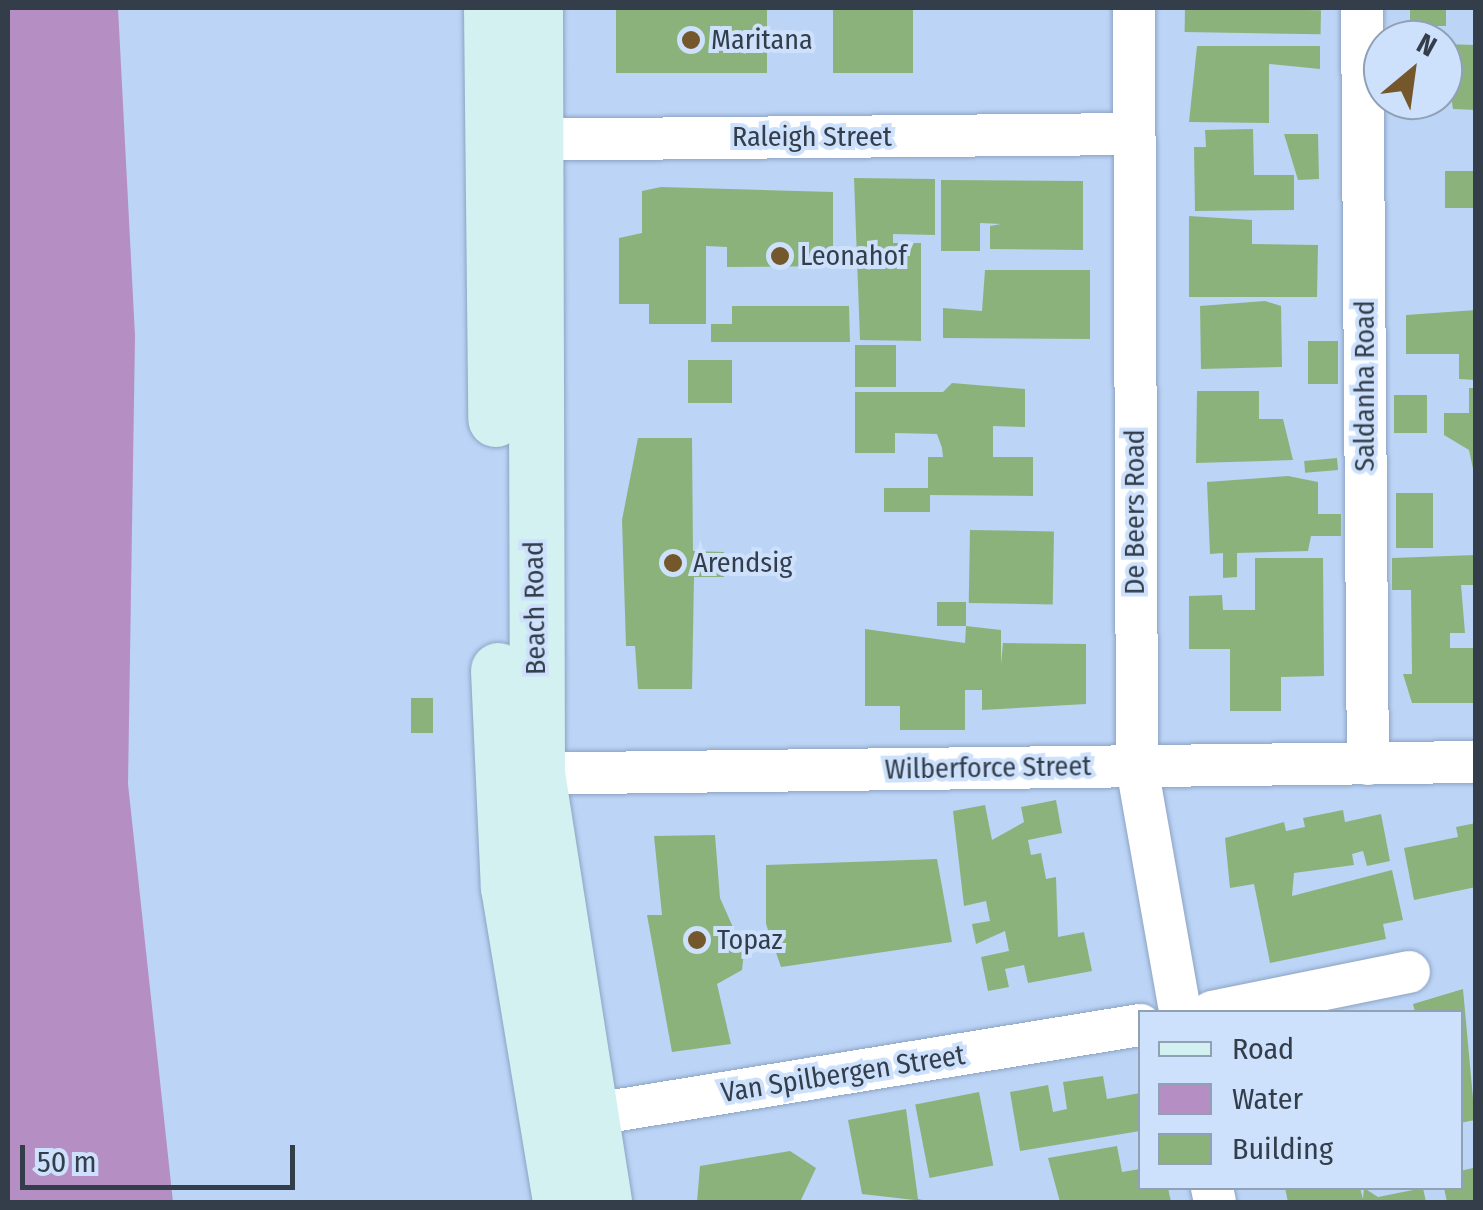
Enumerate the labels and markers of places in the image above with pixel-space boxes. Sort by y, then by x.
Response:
place label: Maritana [711,23,813,57]
marker: Maritana [680,29,702,51]
place label: Leonahof [800,239,907,273]
marker: Leonahof [769,245,791,267]
place label: Arendsig [693,546,792,580]
marker: Arendsig [662,552,684,574]
place label: Topaz [717,923,783,957]
marker: Topaz [686,929,708,951]

